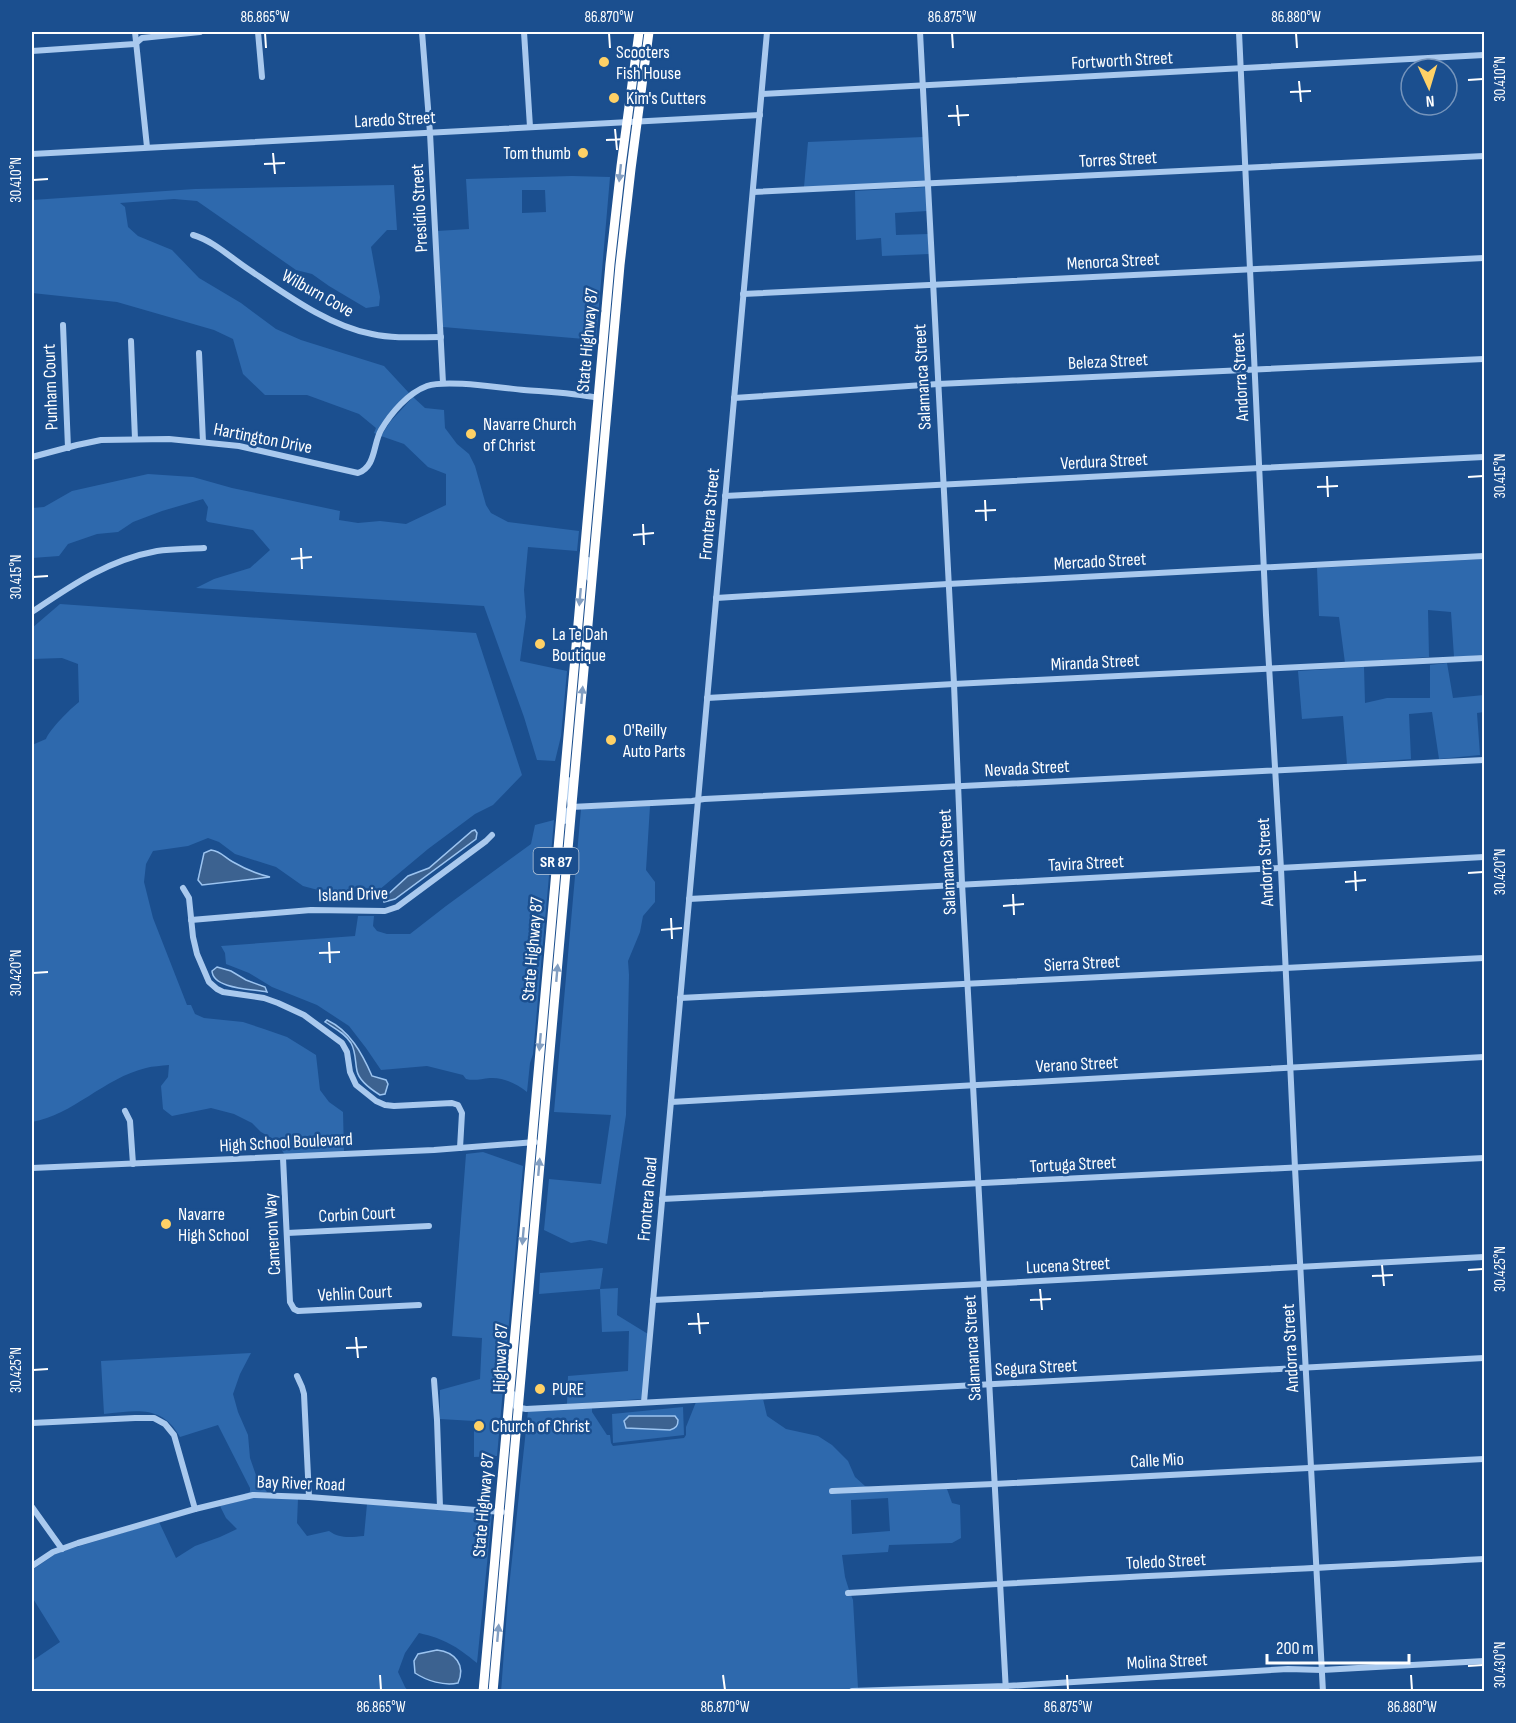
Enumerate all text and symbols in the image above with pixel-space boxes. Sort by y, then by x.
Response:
text: 86.865°W [241,8,290,27]
text: 86.870°W [585,8,634,27]
text: 86.875°W [928,8,976,27]
text: 86.880°W [1271,8,1321,27]
place label: Scooters Fish House [616,42,681,84]
street label: Fortworth Street [1071,47,1174,74]
marker: Scooters Fish House [597,55,611,69]
text: 30.410°N [1491,56,1510,102]
north arrow [1399,57,1459,117]
place label: Kim's Cutters [626,88,706,109]
marker: Kim's Cutters [607,91,621,105]
text: N [1425,91,1435,110]
street label: Laredo Street [354,107,437,132]
place label: Tom thumb [503,143,571,164]
marker: Tom thumb [576,146,590,160]
street label: Torres Street [1078,147,1158,172]
text: 30.410°N [7,157,26,203]
street label: Presidio Street [407,163,432,253]
one-way arrow [615,163,625,182]
street label: Menorca Street [1066,249,1160,274]
street label: Wilburn Cove [278,265,357,322]
street label: State Highway 87 [572,286,603,393]
street label: Salamanca Street [909,323,936,430]
street label: Andorra Street [1228,332,1253,423]
street label: Punham Court [38,343,62,430]
street label: Beleza Street [1067,349,1149,374]
place label: Navarre Church of Christ [483,414,577,456]
street label: Hartington Drive [212,419,314,458]
marker: Navarre Church of Christ [464,427,478,441]
street label: Verdura Street [1060,449,1149,474]
text: 30.415°N [1491,453,1510,499]
street label: Frontera Street [695,467,724,561]
street label: Mercado Street [1053,549,1147,574]
text: 30.415°N [7,554,26,600]
one-way arrow [575,587,585,606]
place label: La Te Dah Boutique [552,624,608,666]
marker: La Te Dah Boutique [533,637,547,651]
street label: Miranda Street [1050,650,1140,675]
one-way arrow [577,685,587,704]
place label: O'Reilly Auto Parts [622,720,685,762]
marker: O'Reilly Auto Parts [604,733,618,747]
street label: Nevada Street [984,756,1071,781]
street label: Salamanca Street [934,808,961,915]
street label: Andorra Street [1253,817,1278,908]
road number: SR 87 [534,848,578,874]
text: 30.420°N [1491,849,1510,895]
street label: Tavira Street [1048,851,1125,876]
street label: Island Drive [318,883,388,906]
street label: State Highway 87 [517,895,548,1002]
text: 30.420°N [7,950,26,996]
street label: Sierra Street [1043,951,1121,976]
one-way arrow [552,963,562,982]
one-way arrow [535,1033,545,1052]
street label: Verano Street [1035,1052,1119,1077]
street label: High School Boulevard [219,1129,353,1156]
street label: Tortuga Street [1029,1152,1117,1177]
street label: Frontera Road [633,1156,662,1242]
one-way arrow [534,1157,544,1176]
street label: Cameron Way [260,1192,285,1275]
street label: Corbin Court [318,1202,397,1227]
place label: Navarre High School [178,1204,249,1246]
marker: Navarre High School [159,1217,173,1231]
one-way arrow [518,1227,528,1246]
text: 30.425°N [1491,1246,1510,1292]
street label: Lucena Street [1026,1253,1111,1278]
street label: Vehlin Court [317,1281,393,1306]
street label: Salamanca Street [959,1294,986,1401]
street label: Andorra Street [1278,1303,1303,1394]
street label: Highway 87 [489,1322,512,1393]
text: 30.425°N [7,1347,26,1393]
street label: Segura Street [994,1355,1078,1380]
place label: PURE [552,1379,584,1400]
marker: PURE [533,1382,547,1396]
place label: Church of Christ [491,1416,590,1437]
marker: Church of Christ [472,1419,486,1433]
street label: Calle Mio [1130,1449,1184,1472]
street label: State Highway 87 [468,1451,499,1558]
street label: Bay River Road [256,1471,346,1496]
street label: Toledo Street [1126,1549,1207,1574]
one-way arrow [493,1624,503,1643]
scale bar [1267,1627,1410,1665]
text: 200 m [1276,1638,1314,1659]
text: 30.430°N [1491,1642,1510,1688]
street label: Molina Street [1126,1649,1208,1674]
text: 86.865°W [357,1698,406,1717]
text: 86.870°W [701,1698,750,1717]
text: 86.875°W [1044,1698,1092,1717]
text: 86.880°W [1387,1698,1437,1717]

